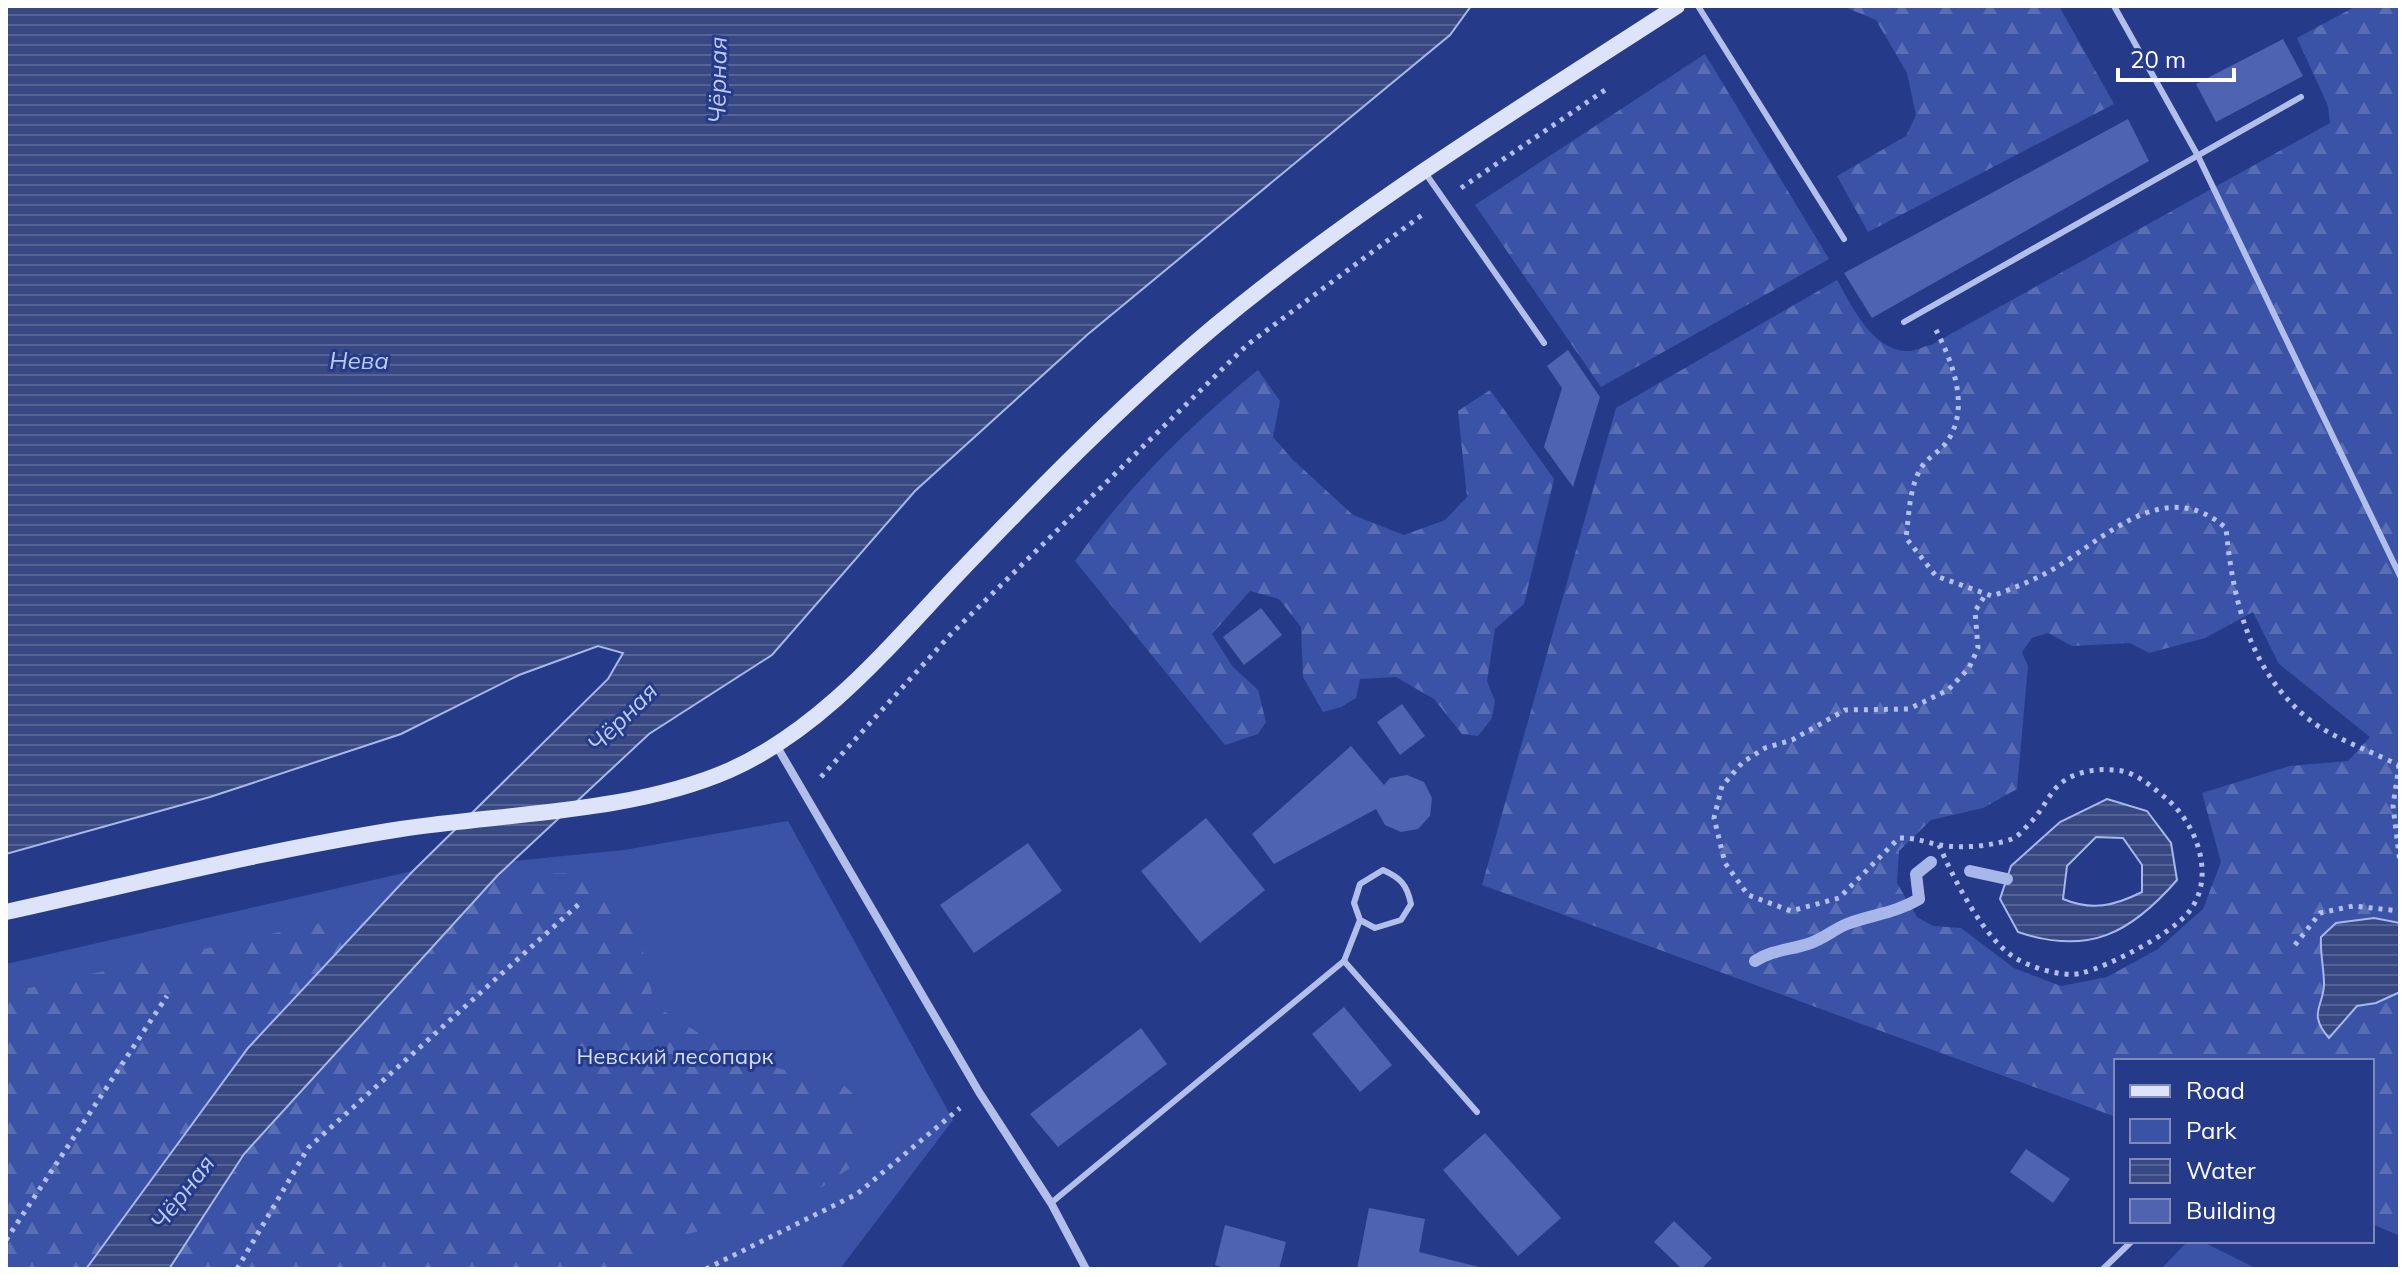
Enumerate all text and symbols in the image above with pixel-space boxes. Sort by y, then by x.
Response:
scale bar [2118,32,2234,82]
water label: Чёрная [701,36,733,124]
text: 20 m [2130,44,2186,74]
water label: Нева [329,345,389,375]
water label: Чёрная [581,676,663,758]
park label: Невский лесопарк [577,1042,774,1070]
legend [2114,1059,2374,1243]
text: Road [2186,1075,2245,1105]
text: Park [2186,1115,2237,1145]
water label: Чёрная [143,1149,221,1235]
text: Water [2186,1155,2256,1185]
text: Building [2186,1195,2276,1225]

